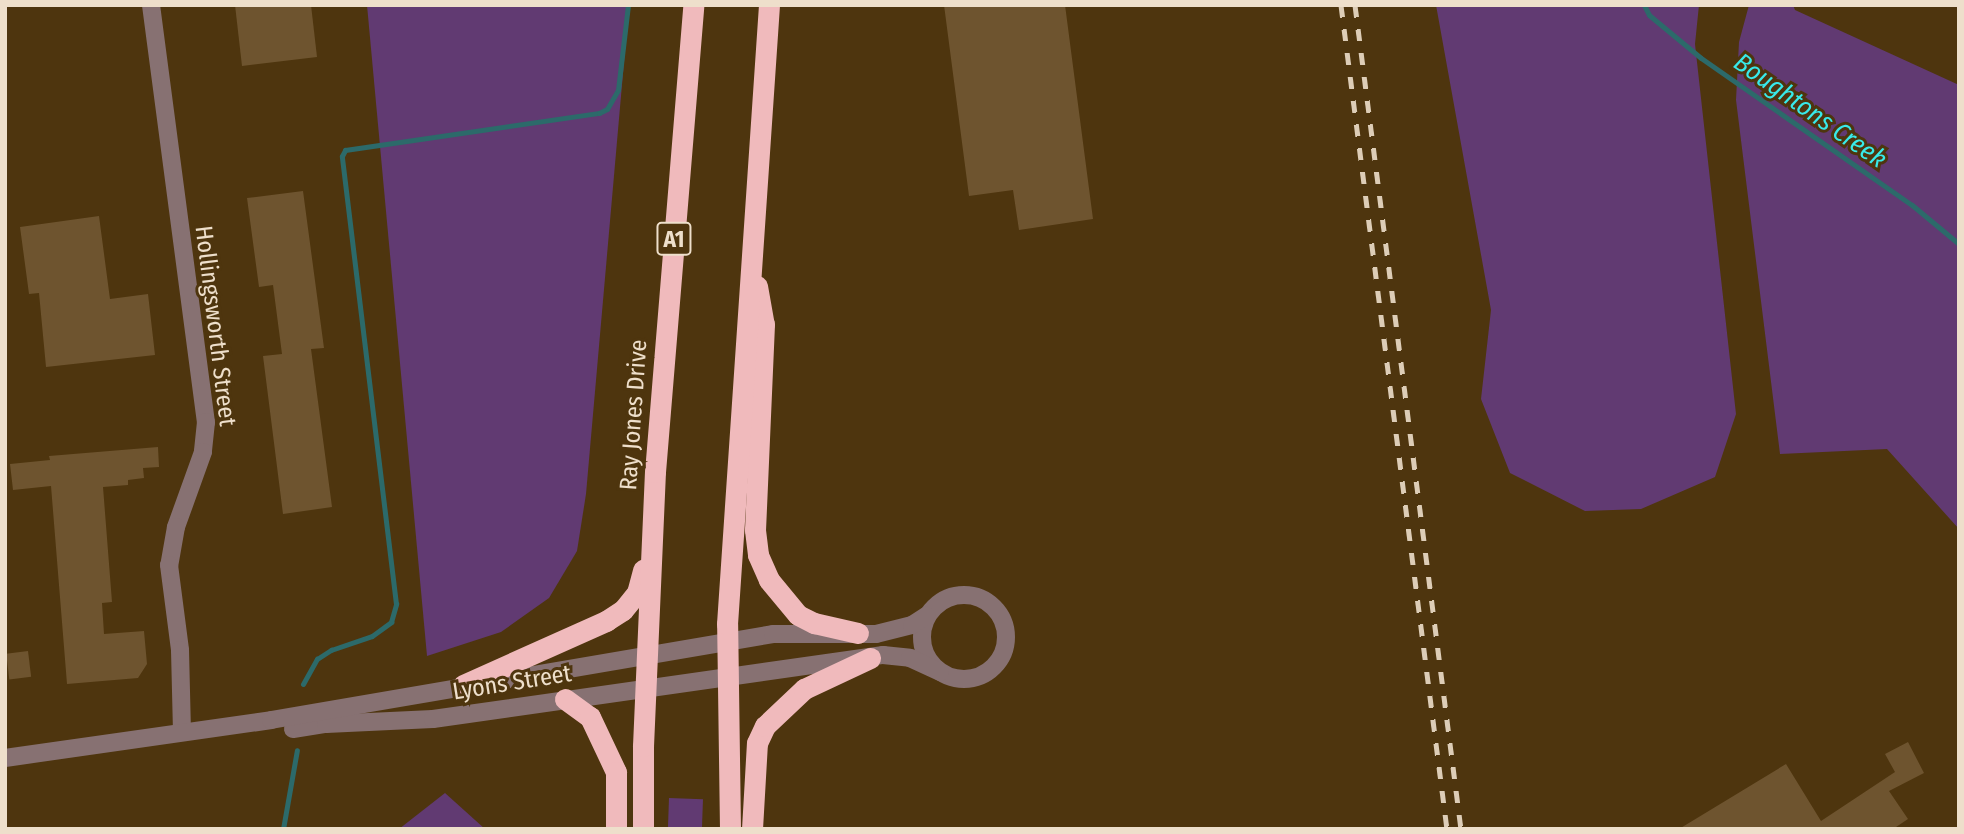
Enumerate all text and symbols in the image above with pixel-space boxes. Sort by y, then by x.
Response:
water label: Boughtons Creek [1728,47,1892,175]
road number: A1 [655,220,693,258]
street label: Hollingsworth Street [188,224,242,428]
street label: Ray Jones Drive [614,339,654,491]
street label: Lyons Street [451,659,573,707]

